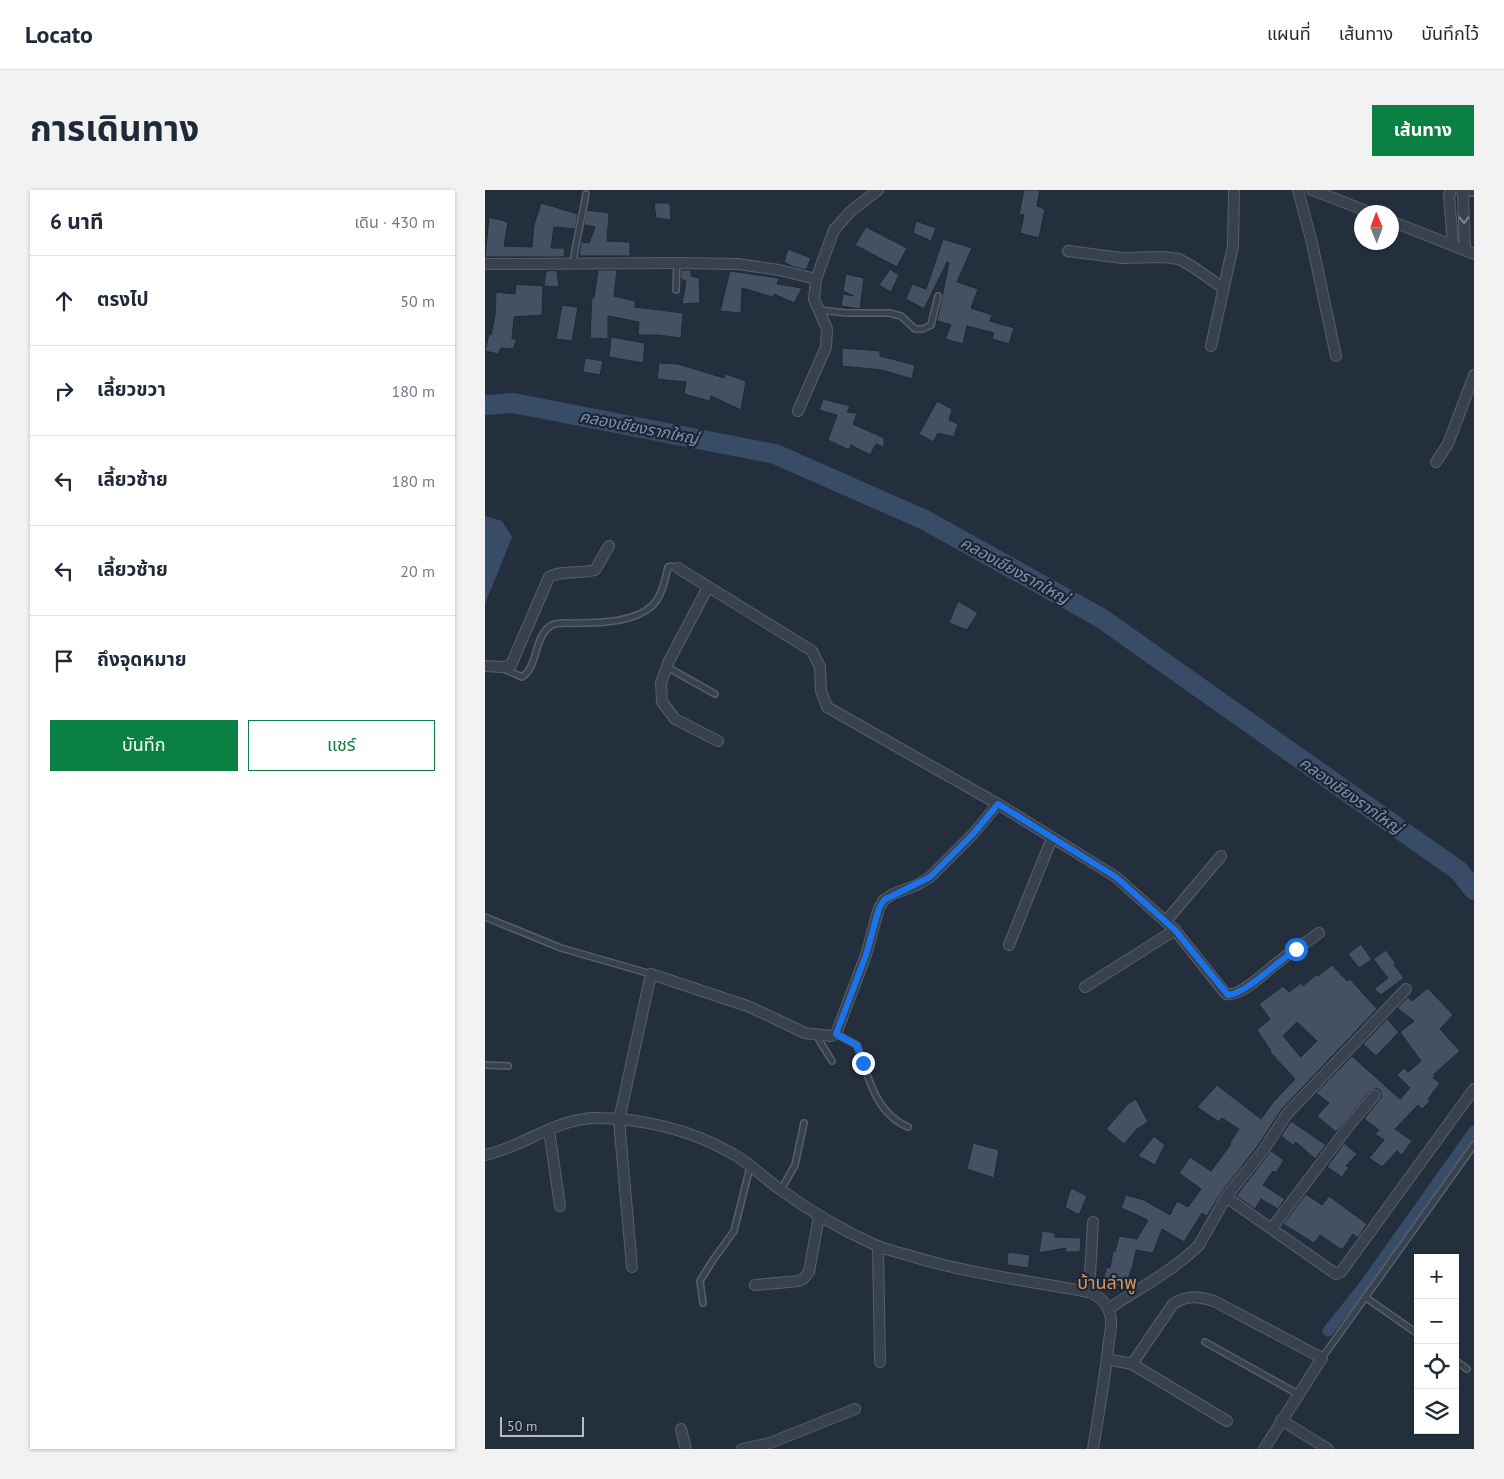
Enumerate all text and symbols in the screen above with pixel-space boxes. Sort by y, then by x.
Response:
text: Locato [25,19,93,50]
text: แผนที่ [1267,22,1311,45]
text: เส้นทาง [1339,22,1393,45]
text: บันทึกไว้ [1421,22,1479,45]
text: การเดินทาง [30,105,199,151]
button: เส้นทาง [1372,105,1474,156]
north arrow [1354,205,1399,250]
text: 6 นาที [50,208,103,235]
text: เดิน · 430 m [355,212,435,232]
one-way arrow [1459,216,1470,224]
icon: ahead [50,287,78,315]
text: ตรงไป [97,287,149,311]
text: 50 m [400,291,435,311]
icon: right [50,377,78,405]
text: เลี้ยวขวา [97,377,166,401]
text: 180 m [392,381,435,401]
water label: คลองเชียงรากใหญ่ [578,406,702,449]
icon: left [50,467,78,495]
text: เลี้ยวซ้าย [97,467,168,491]
text: 180 m [392,471,435,491]
water label: คลองเชียงรากใหญ่ [957,532,1074,609]
icon: left [50,557,78,585]
text: เลี้ยวซ้าย [97,557,168,581]
text: 20 m [400,561,435,581]
icon: arrive [50,647,78,675]
text: ถึงจุดหมาย [97,647,187,671]
button: บันทึก [50,720,238,771]
button: แชร์ [248,720,435,771]
water label: คลองเชียงรากใหญ่ [1296,752,1408,839]
route start [1285,938,1308,961]
route end [852,1052,875,1075]
map controls [1414,1254,1459,1434]
button: + [1414,1254,1459,1299]
district label: บ้านลำพู [1077,1271,1137,1295]
button: − [1414,1299,1459,1344]
button: locate [1414,1344,1459,1389]
button: layers [1414,1389,1459,1434]
scale bar [500,1414,584,1437]
text: 50 m [507,1417,537,1435]

